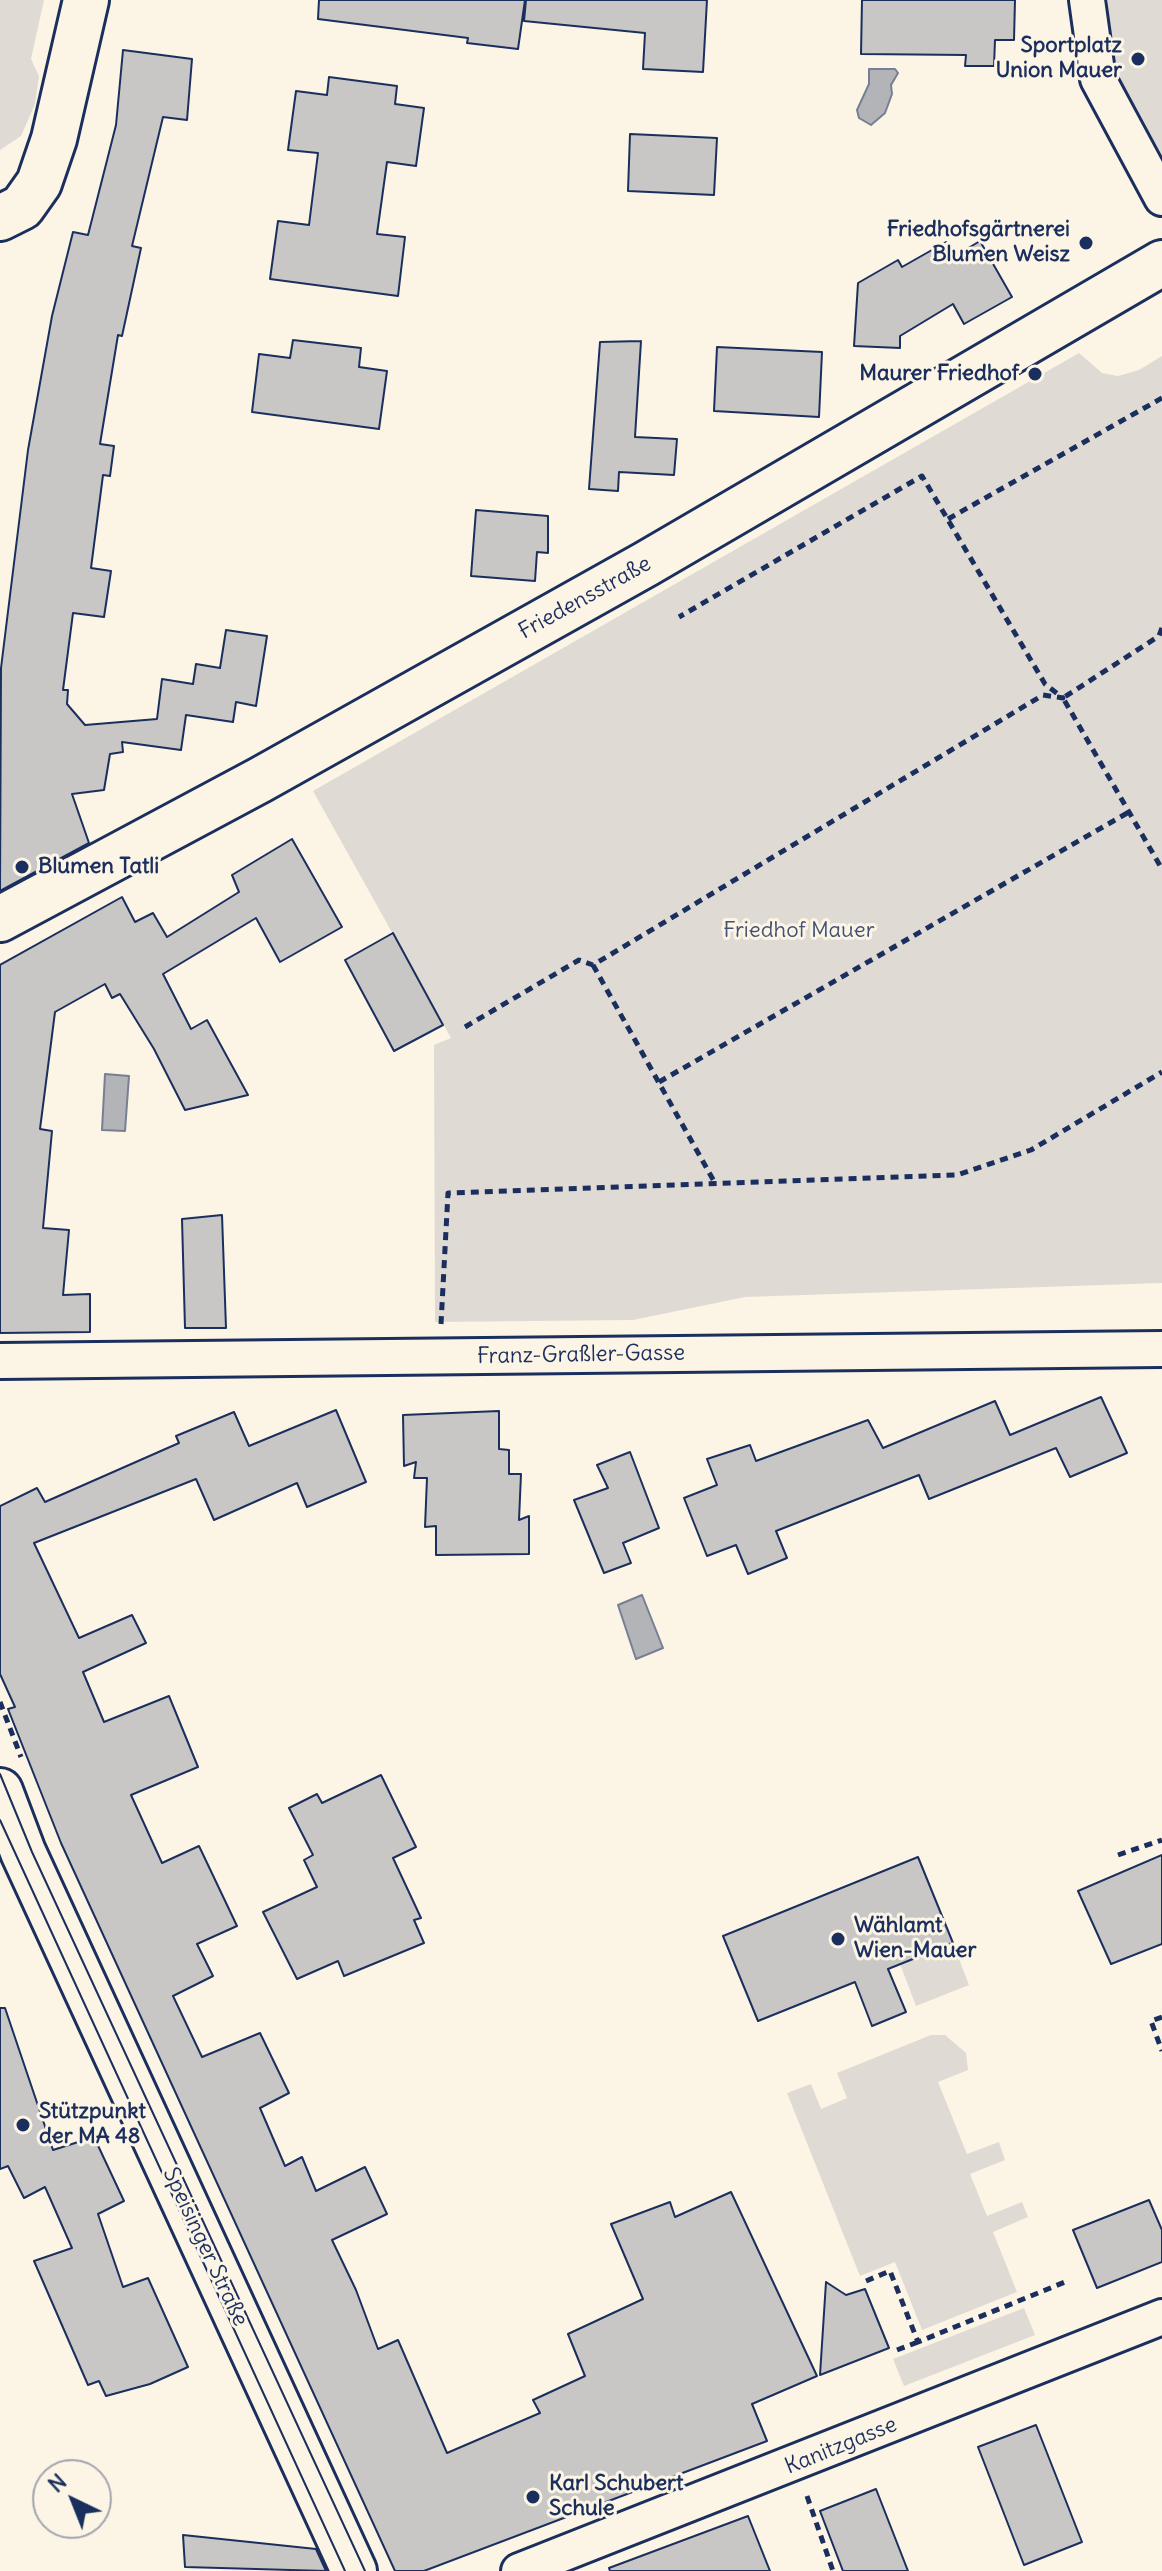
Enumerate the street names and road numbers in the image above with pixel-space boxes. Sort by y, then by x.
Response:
street label: Friedensstraße [514,551,656,645]
street label: Franz-Graßler-Gasse [477,1340,685,1370]
street label: Speisinger Straße [157,2163,253,2331]
street label: Kanitzgasse [781,2412,901,2480]

